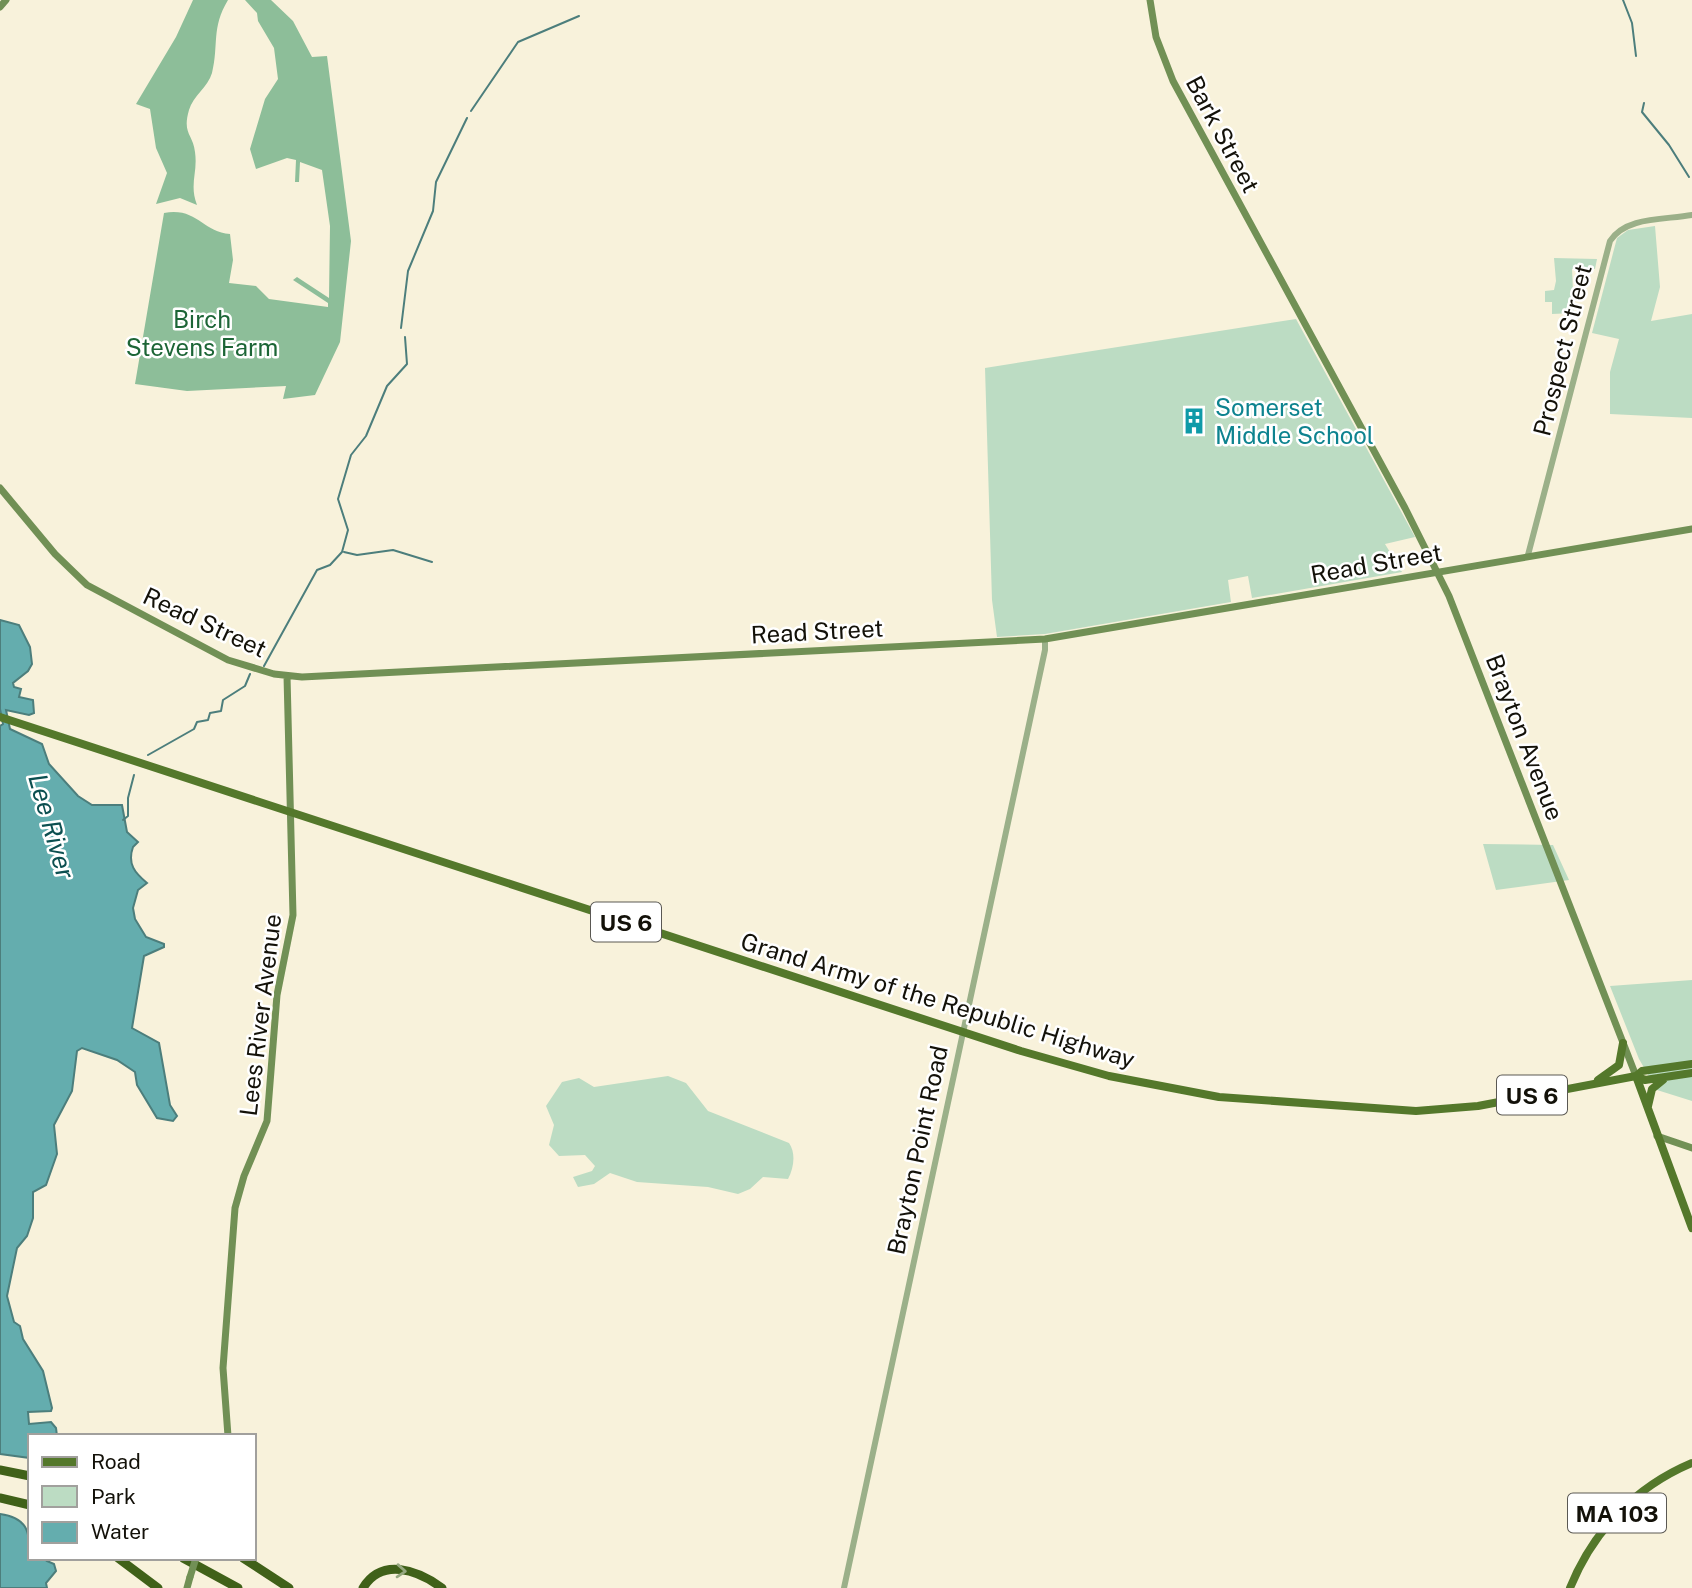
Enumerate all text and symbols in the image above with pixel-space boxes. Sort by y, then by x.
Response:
street label: Bark Street [1181,71,1265,197]
street label: Prospect Street [1527,261,1597,439]
park label: Birch Stevens Farm [126,305,278,361]
place label: Somerset Middle School [1215,393,1374,449]
building icon: Somerset Middle School [1179,406,1209,436]
street label: Read Street [1308,538,1444,588]
street label: Read Street [139,581,271,663]
street label: Read Street [750,614,884,648]
street label: Brayton Avenue [1480,650,1570,824]
water label: Lee River [22,770,82,882]
road number: US 6 [591,903,661,942]
street label: Lees River Avenue [234,912,286,1118]
street label: Grand Army of the Republic Highway [738,927,1138,1073]
street label: Brayton Point Road [881,1043,953,1257]
road number: US 6 [1497,1076,1567,1114]
legend [28,1434,256,1560]
text: Road [91,1449,141,1474]
text: Park [91,1484,136,1509]
road number: MA 103 [1568,1494,1666,1532]
text: Water [91,1519,149,1544]
one-way arrow [396,1563,407,1578]

